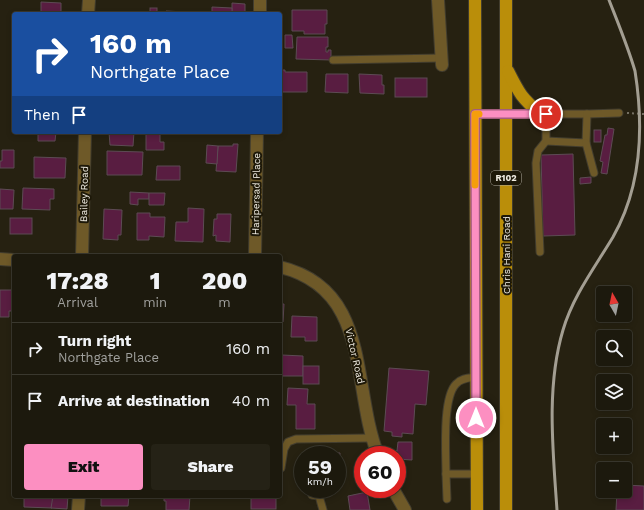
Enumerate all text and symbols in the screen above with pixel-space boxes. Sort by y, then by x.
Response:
text: 160 m [90,27,172,60]
icon: right [24,28,76,80]
text: Northgate Place [90,61,230,82]
pin [529,97,563,131]
icon: arrive [535,103,557,125]
icon: arrive [68,104,90,126]
text: Then [24,106,60,124]
street label: Haripersad Place [250,152,262,235]
street label: Bailey Road [78,166,90,222]
road number: R102 [491,171,521,185]
street label: Chris Hani Road [501,216,512,294]
text: 17:28 [47,267,109,295]
text: 1 [150,267,161,295]
text: 200 [202,267,247,295]
north arrow [596,286,632,322]
map controls [596,286,632,498]
text: Arrival [57,295,98,310]
text: min [143,295,167,310]
text: m [218,295,231,310]
street label: Victor Road [343,327,367,385]
button: search [596,330,632,366]
text: Turn right [58,332,131,350]
icon: right [24,338,46,360]
text: 160 m [226,340,270,358]
text: Northgate Place [58,350,159,365]
button: layers [596,374,632,410]
icon: arrive [24,390,46,412]
text: Arrive at destination [58,392,210,410]
text: 40 m [232,392,270,410]
position arrow [455,397,497,439]
button: + [596,418,632,454]
button: Exit [24,444,143,490]
button: Share [151,444,270,490]
speed limit sign: 60 [354,446,406,498]
text: 59 [308,455,332,479]
button: − [596,462,632,498]
text: km/h [307,476,333,487]

